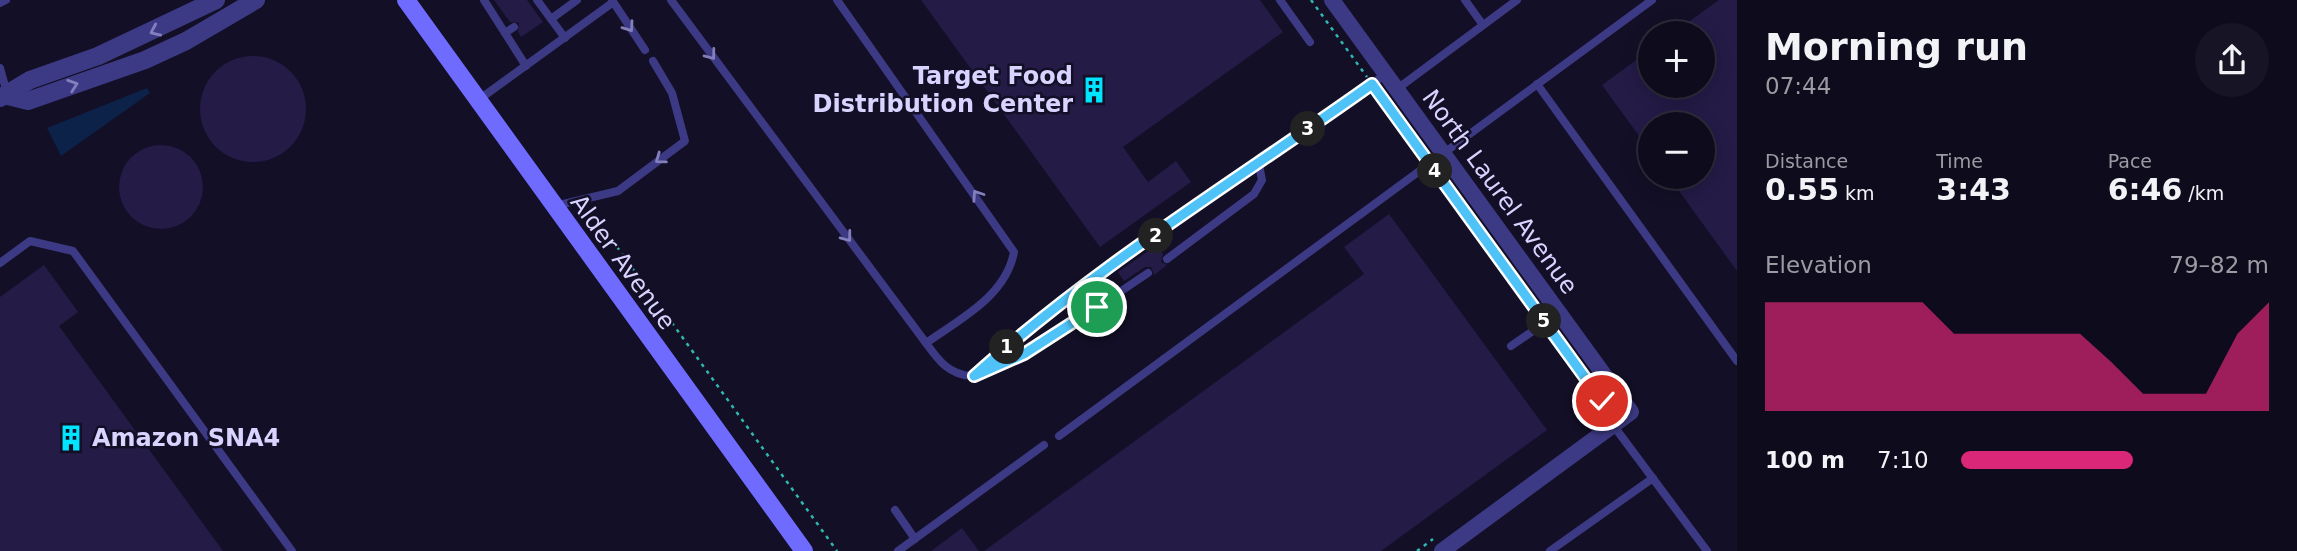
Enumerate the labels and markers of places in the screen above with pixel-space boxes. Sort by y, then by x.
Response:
place label: Target Food Distribution Center [813,62,1073,118]
building icon: Target Food Distribution Center [1079,75,1109,105]
pin: 3 [1290,111,1326,146]
pin: 4 [1418,154,1452,188]
pin: 2 [1138,218,1174,254]
pin [1067,277,1127,337]
pin: 5 [1526,304,1562,338]
pin: 1 [990,330,1024,364]
pin [1572,371,1632,431]
building icon: Amazon SNA4 [56,423,86,453]
place label: Amazon SNA4 [92,424,280,452]

